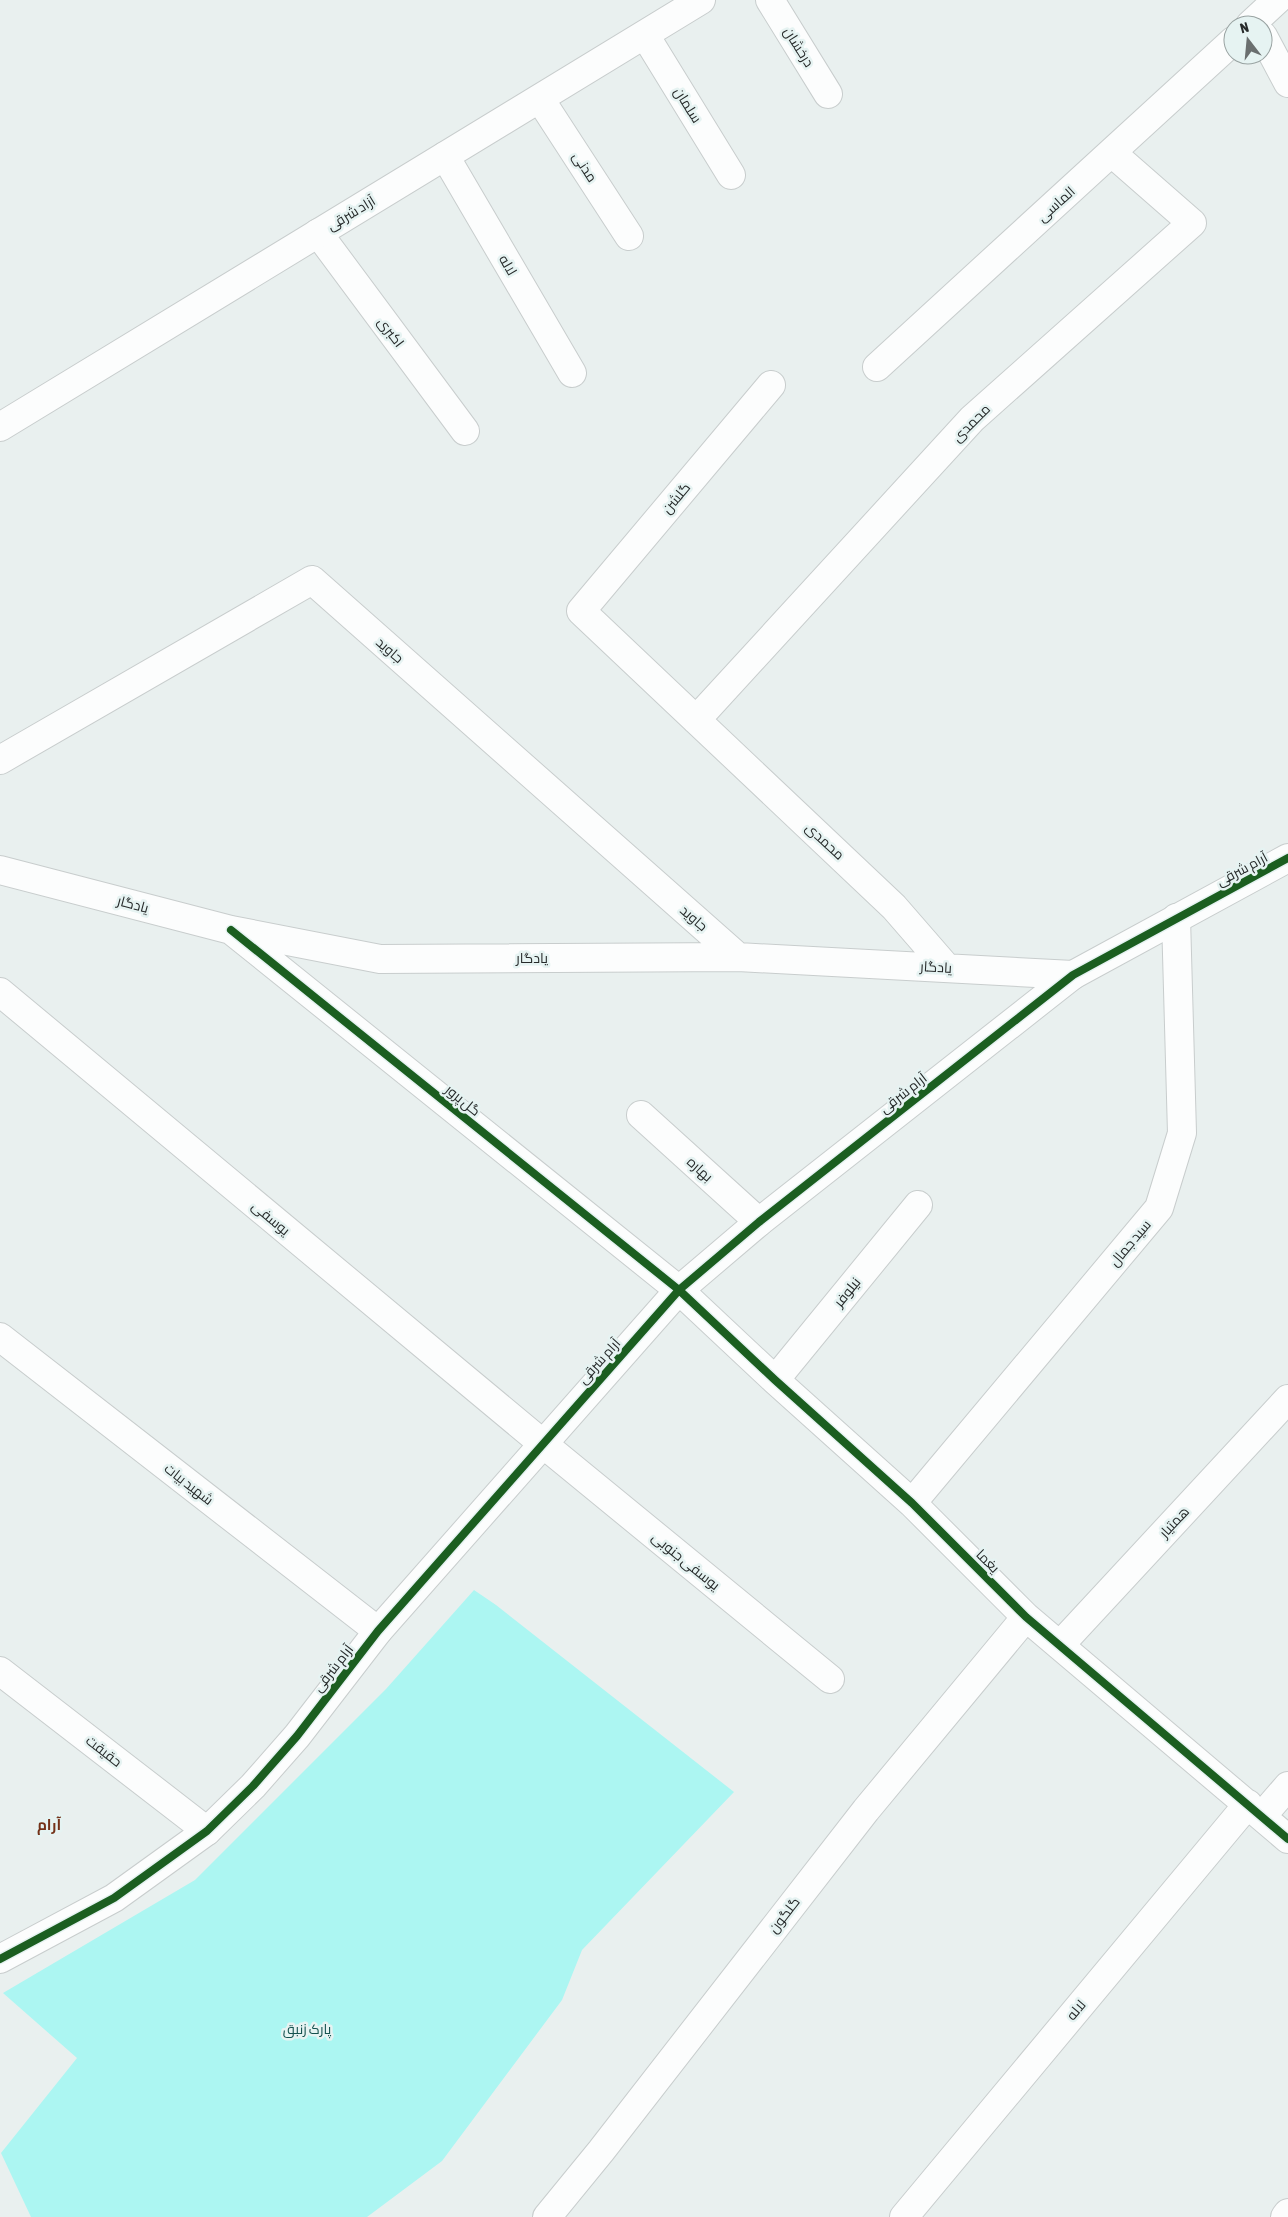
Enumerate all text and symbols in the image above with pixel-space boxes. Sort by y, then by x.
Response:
north arrow [1223,15,1273,65]
text: N [1238,19,1251,36]
street label: درخشان [781,24,817,70]
street label: سلمان [671,84,705,126]
street label: مدنی [569,149,601,185]
street label: الماسی [1034,183,1078,225]
street label: آزاد شرقی [324,192,378,234]
street label: لاله [496,252,520,278]
street label: اکبری [375,314,407,350]
street label: محمدی [949,401,993,445]
street label: گلشن [659,479,693,517]
street label: جاوید [373,634,407,666]
street label: محمدی [802,819,848,863]
street label: آرام شرقی [1214,849,1271,891]
street label: یادگار [115,892,151,916]
street label: جاوید [677,902,711,934]
street label: یادگار [515,950,548,966]
street label: یادگار [919,958,953,976]
street label: آرام شرقی [876,1069,931,1118]
street label: گل پرور [440,1080,484,1120]
street label: بهاره [684,1153,716,1185]
street label: یوسفی [249,1197,293,1239]
street label: سید جمال [1106,1216,1155,1270]
street label: نیلوفر [830,1274,864,1311]
street label: آرام شرقی [574,1335,625,1388]
street label: شهید بیات [161,1460,217,1508]
street label: همتیار [1155,1503,1192,1542]
street label: یوسفی جنوبی [649,1529,723,1593]
street label: یغما [973,1546,1003,1576]
street label: آرام شرقی [310,1641,358,1696]
street label: حقیقت [83,1732,125,1770]
district label: آرام [37,1816,61,1835]
street label: گلگون [765,1894,803,1936]
street label: لاله [1063,1997,1089,2023]
park label: پارک زنبق [283,2021,332,2039]

